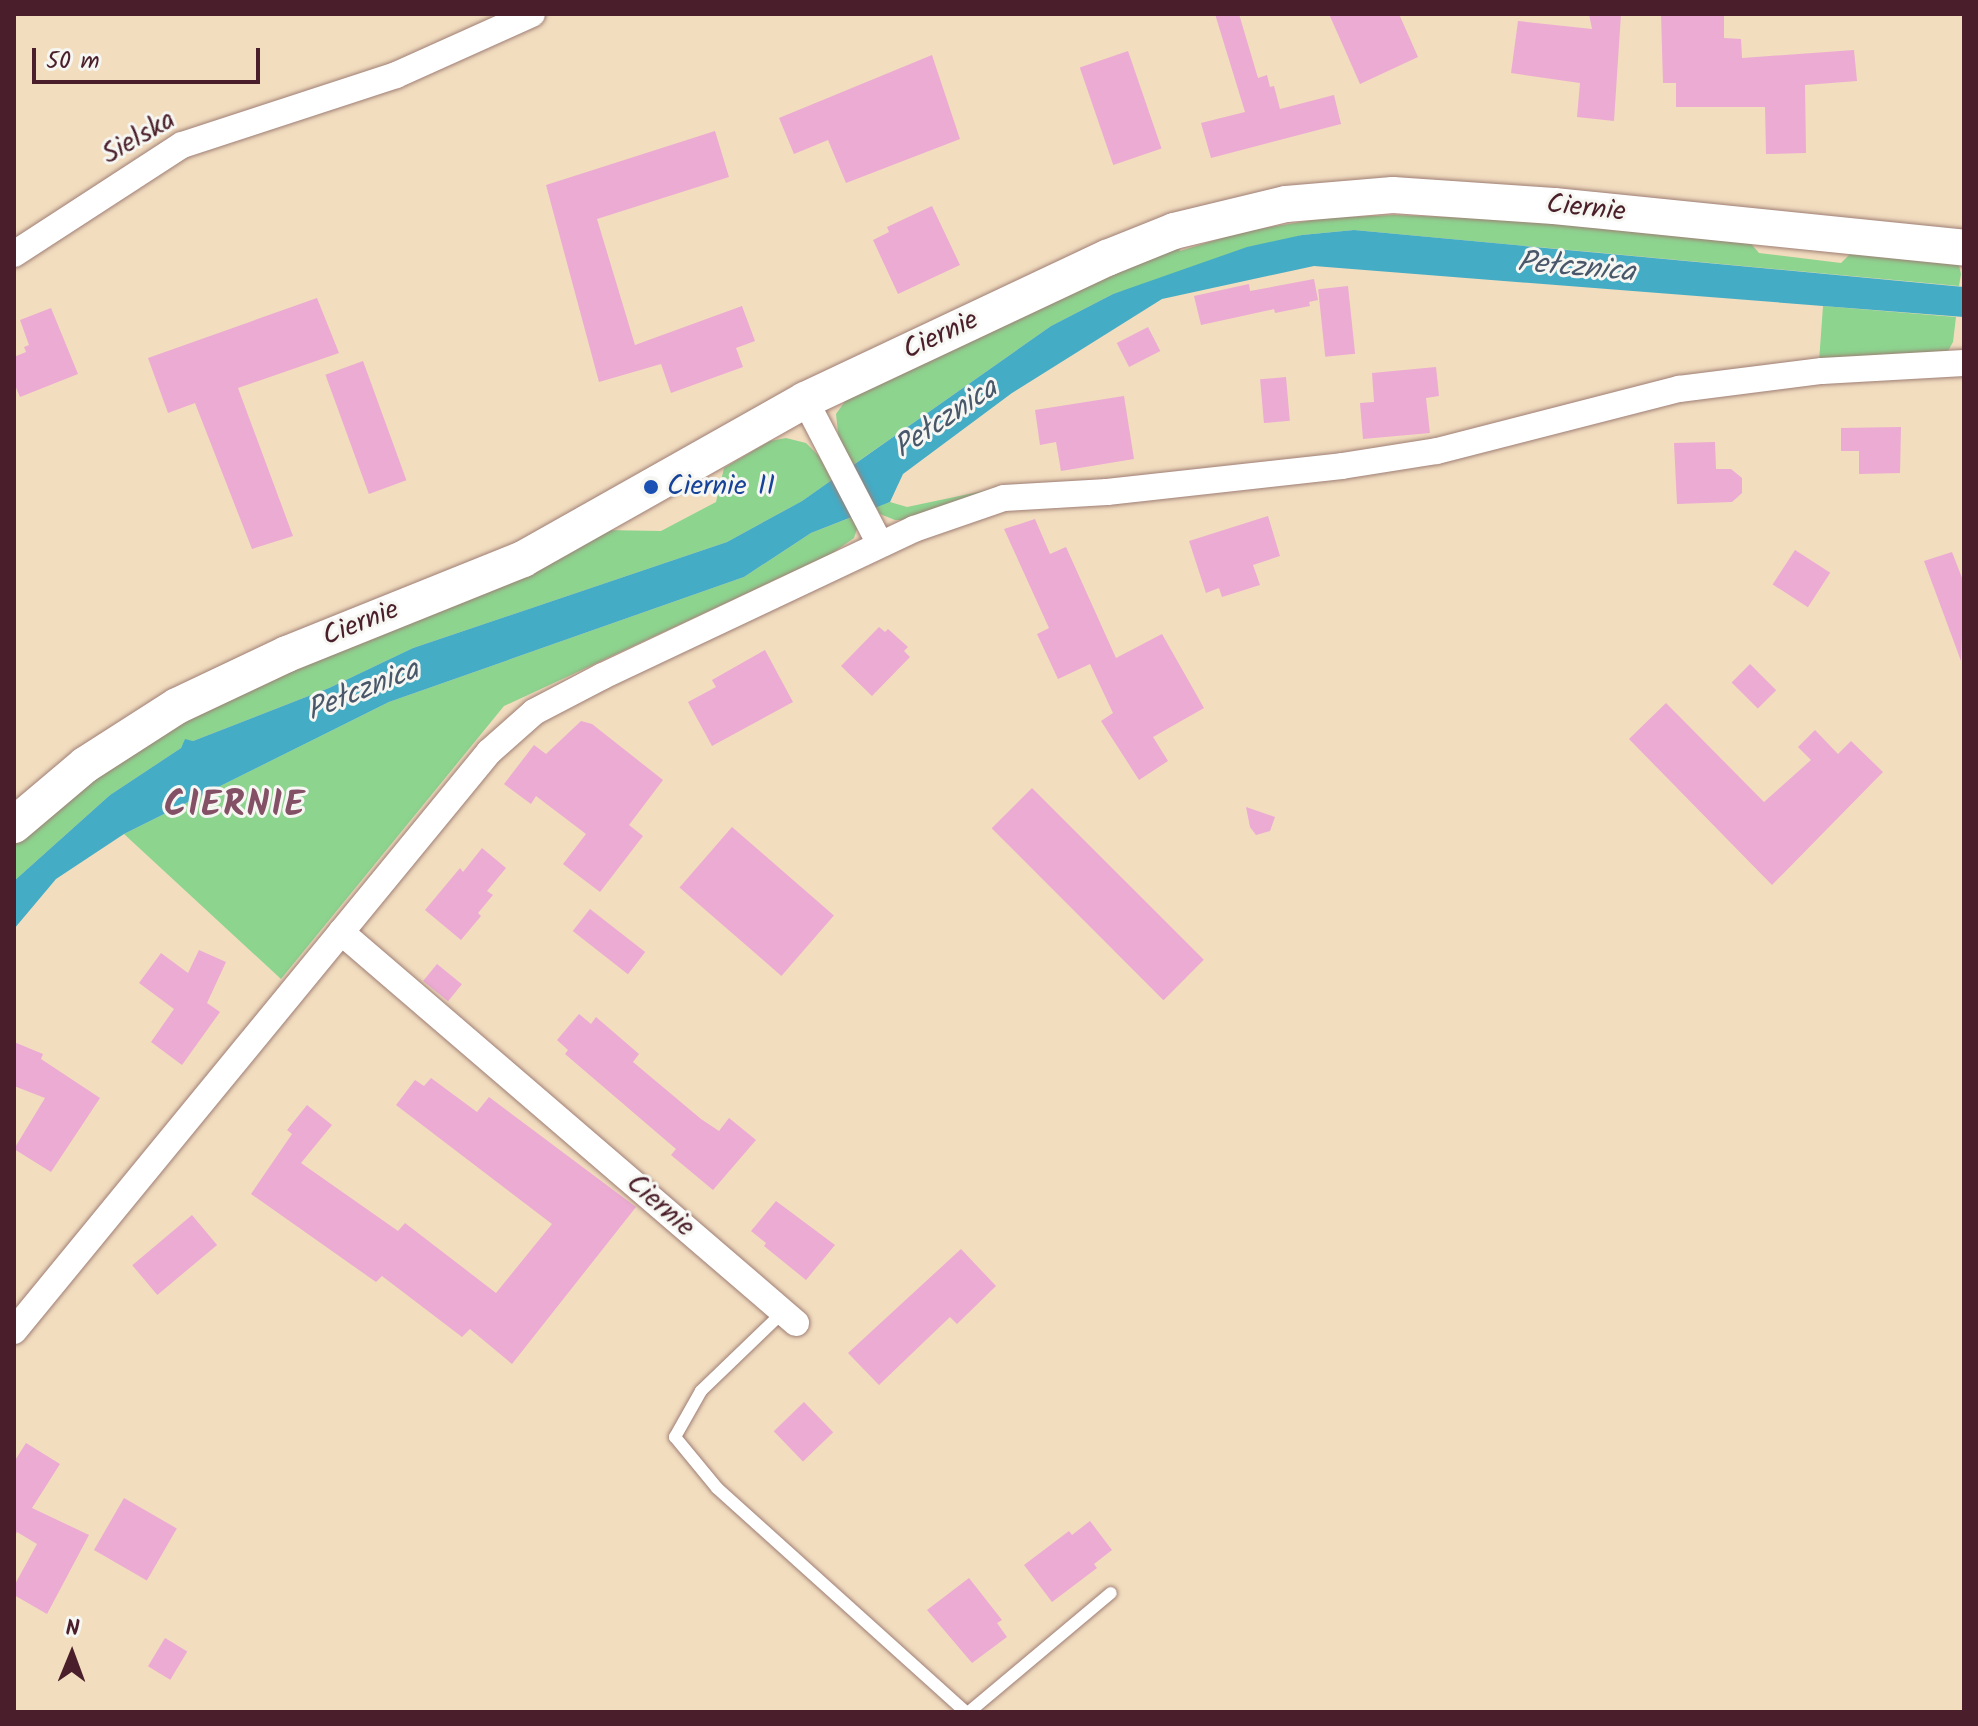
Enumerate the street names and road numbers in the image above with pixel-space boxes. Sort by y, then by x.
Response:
street label: Sielska [96,104,182,172]
street label: Ciernie [1545,188,1627,230]
street label: Ciernie [898,304,984,368]
street label: Ciernie [318,594,404,654]
street label: Ciernie [619,1167,701,1245]

